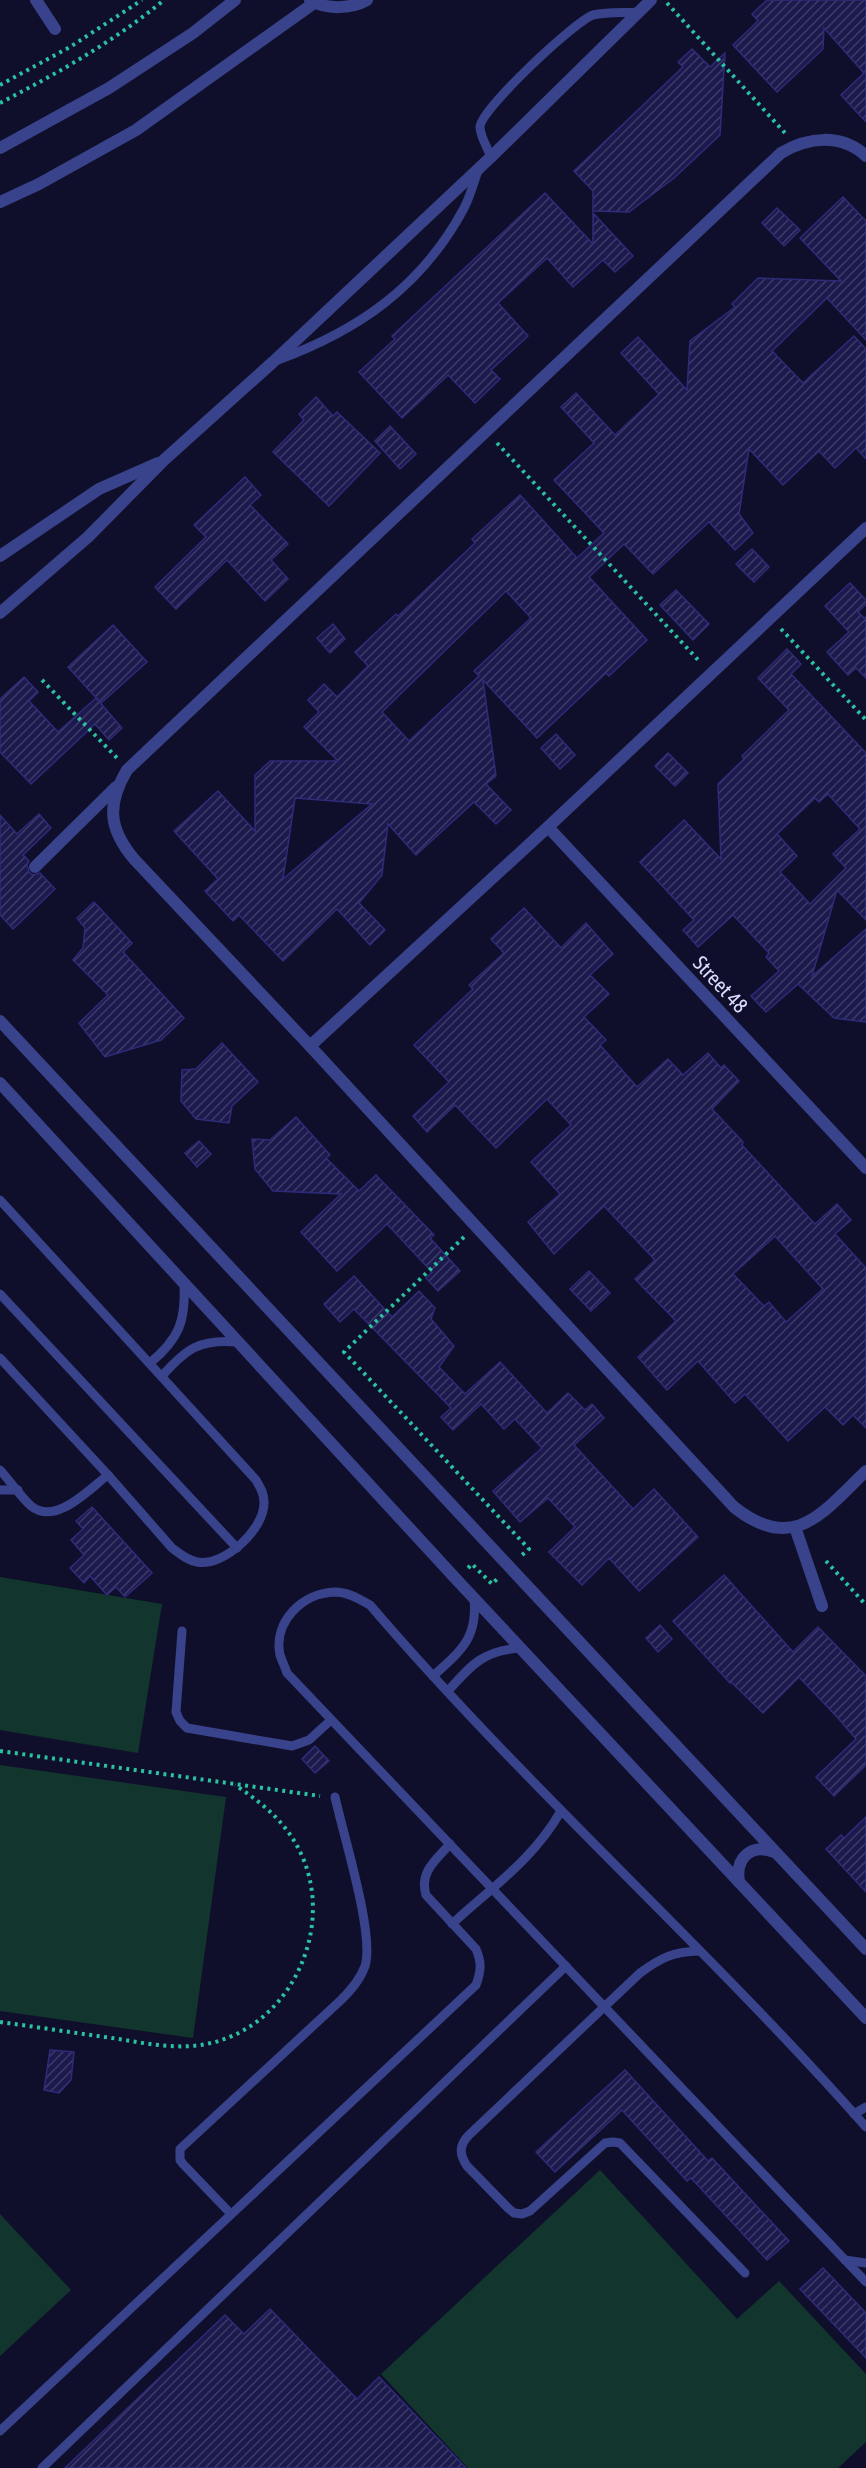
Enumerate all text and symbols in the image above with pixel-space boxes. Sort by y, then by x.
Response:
street label: Street 48 [689,951,753,1017]

